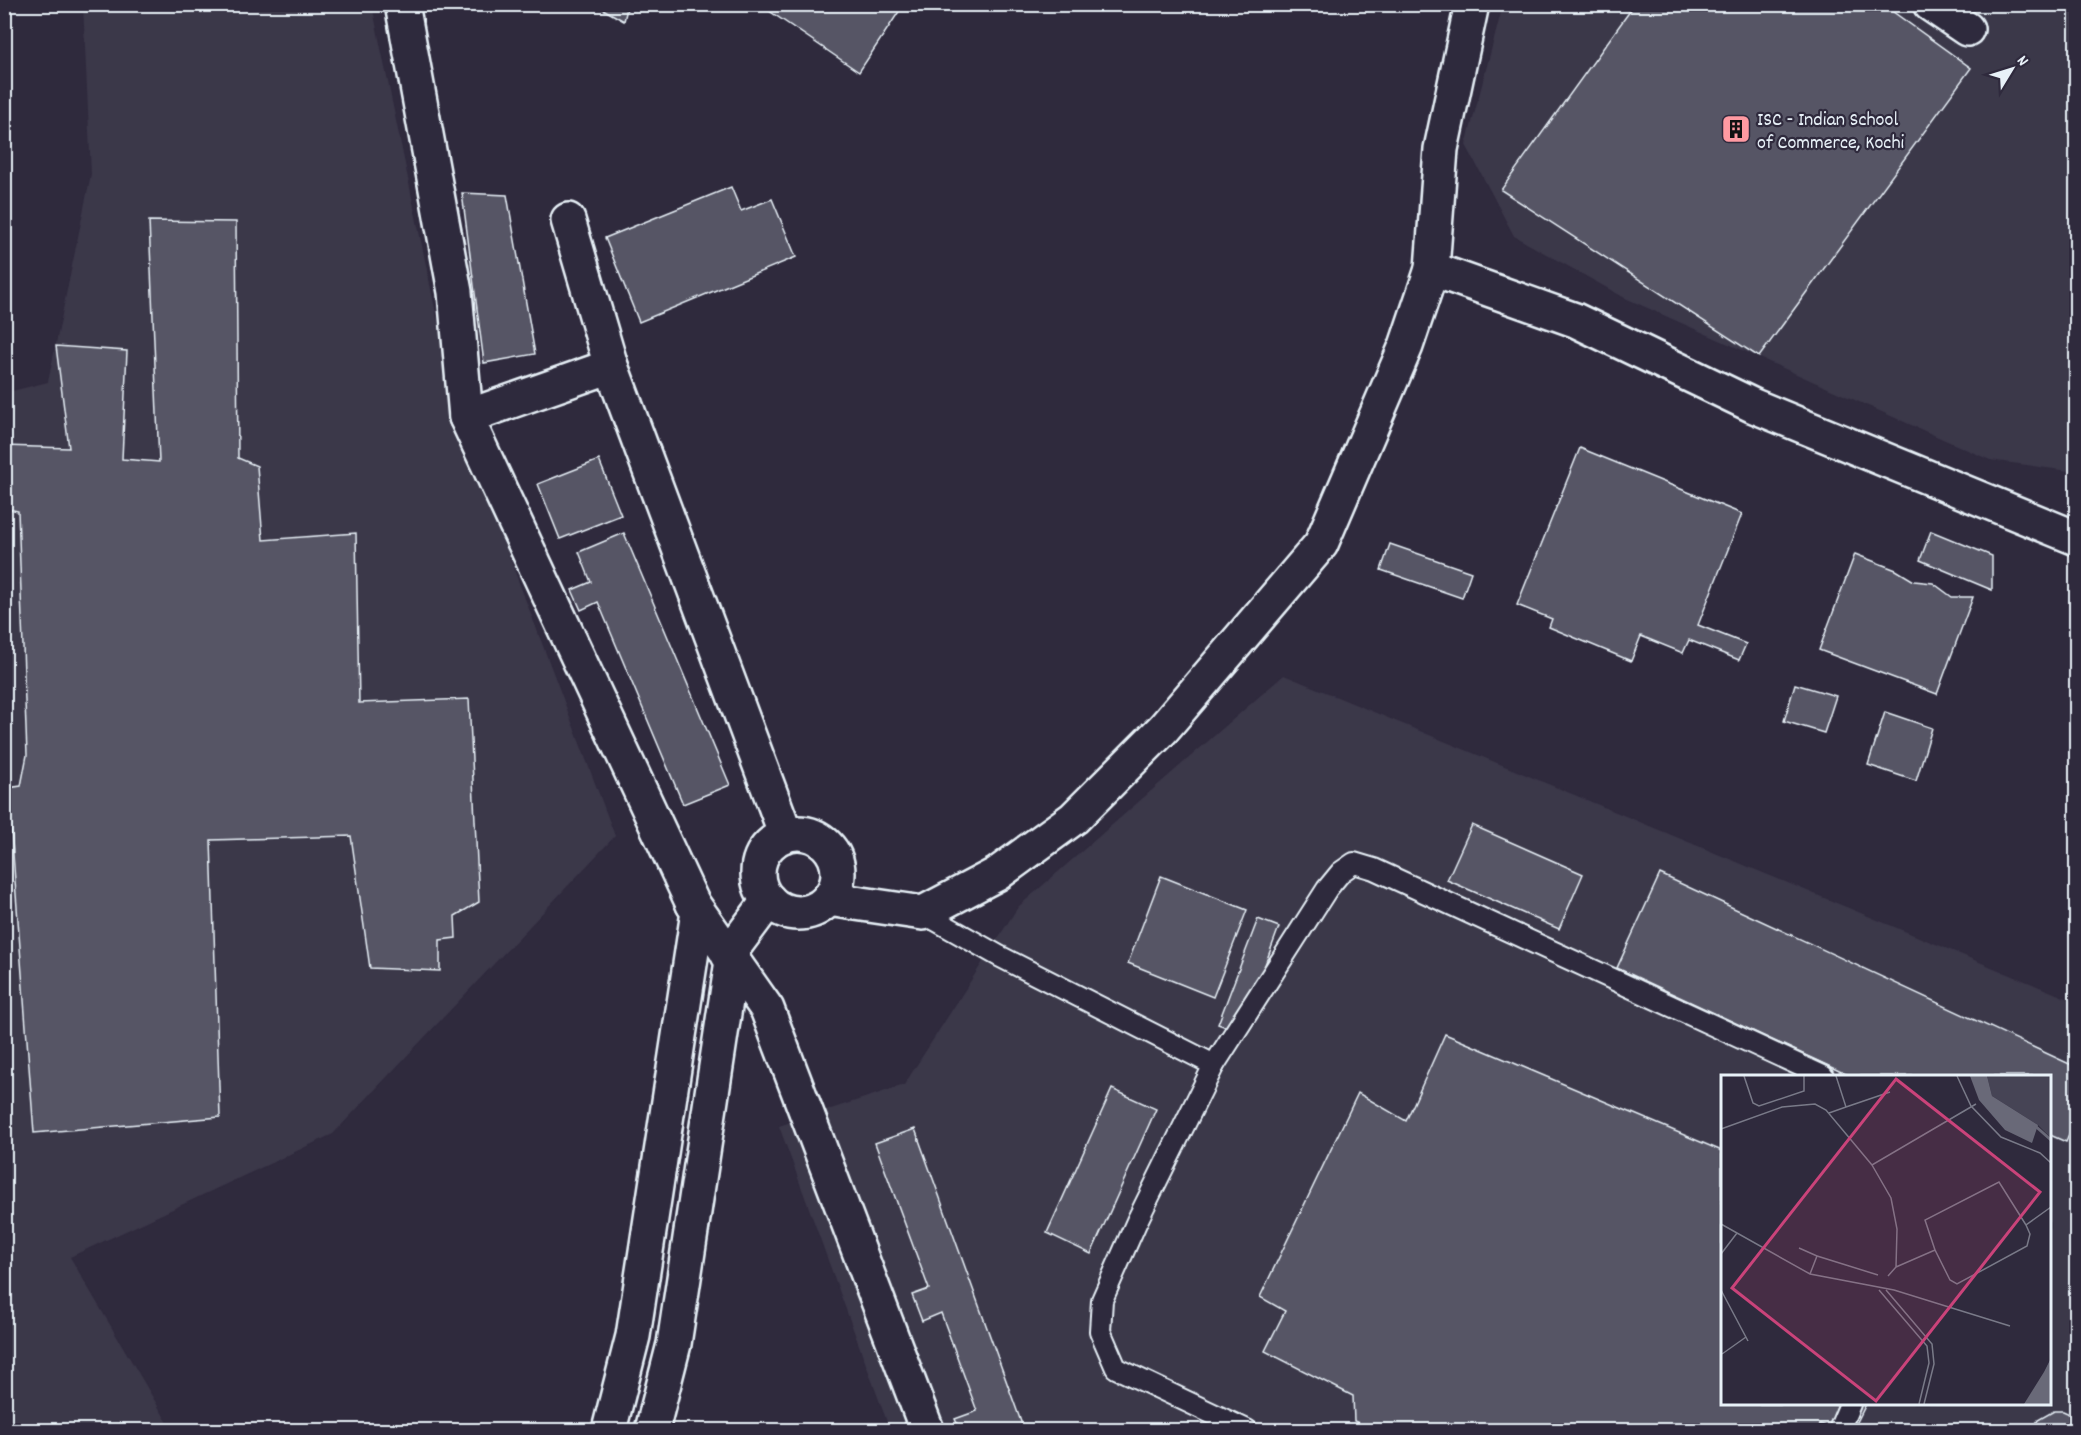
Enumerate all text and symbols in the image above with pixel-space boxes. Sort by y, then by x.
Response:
north arrow [1982,39,2042,99]
text: N [2010,51,2033,72]
place label: ISC - Indian School of Commerce, Kochi [1757,107,1905,158]
building icon: ISC - Indian School of Commerce, Kochi [1720,113,1752,145]
inset map [1721,1075,2051,1405]

